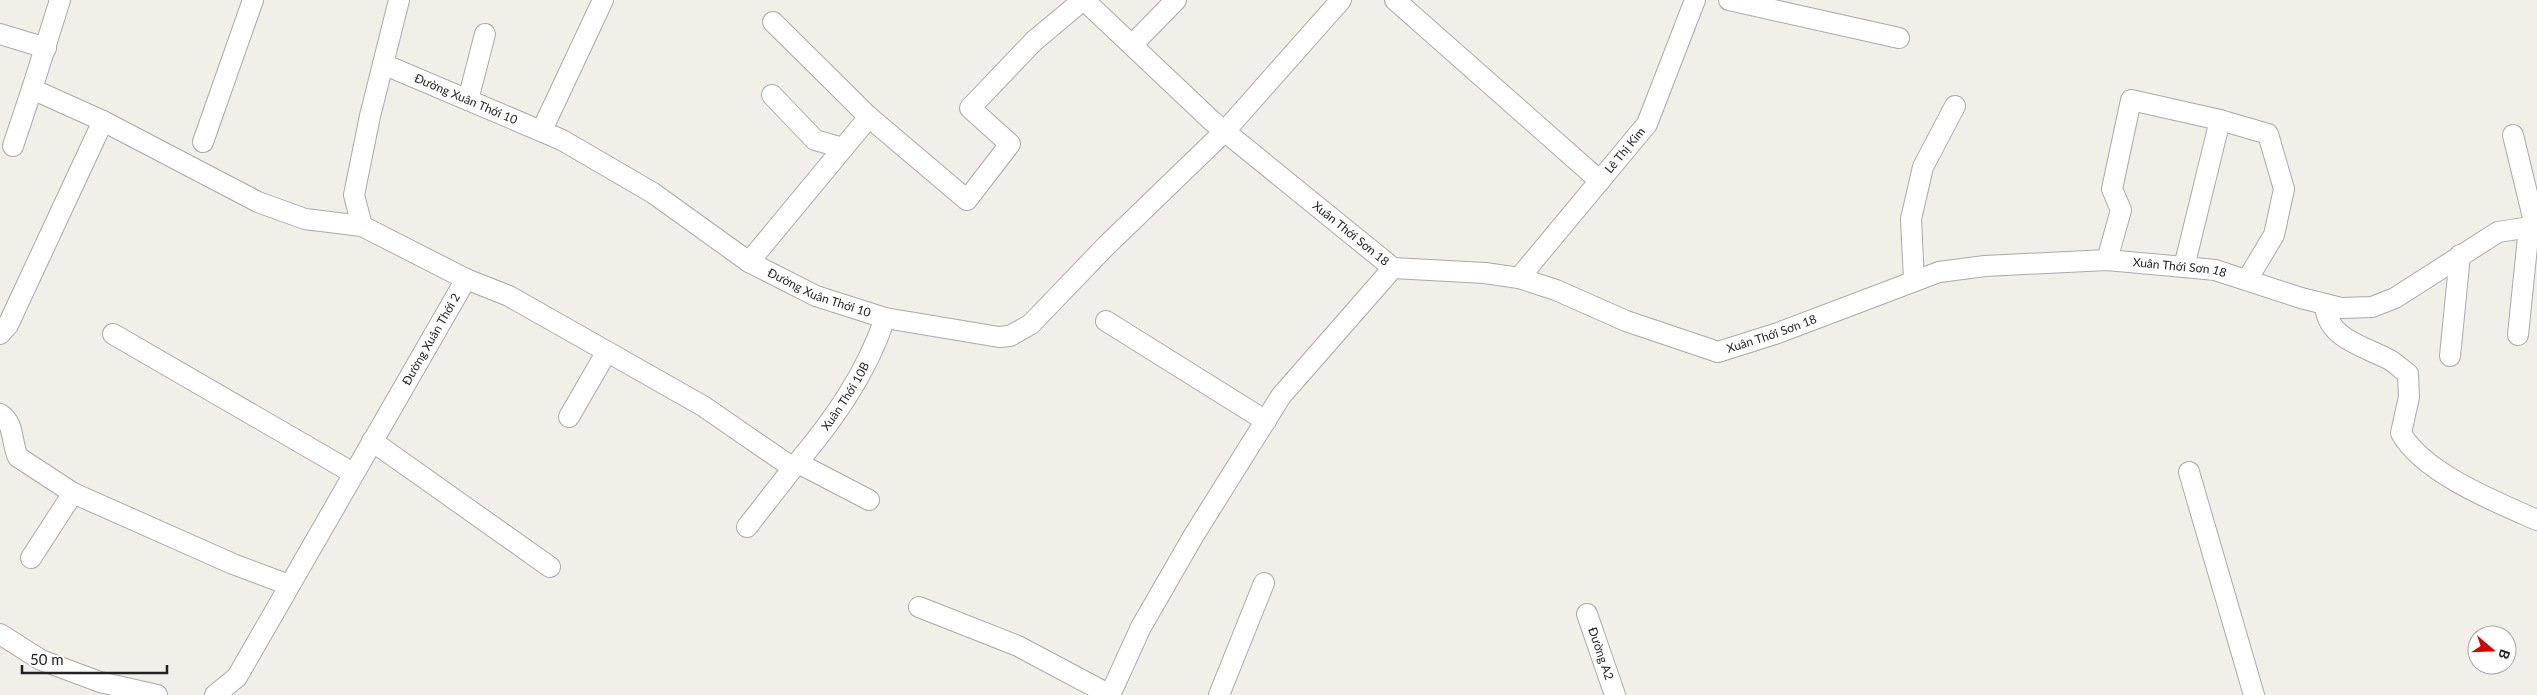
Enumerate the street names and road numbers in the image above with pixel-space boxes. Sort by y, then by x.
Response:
street label: Đường Xuân Thới 10 [412,70,520,127]
street label: Lê Thị Kim [1601,124,1648,176]
street label: Xuân Thới Sơn 18 [1310,198,1392,269]
street label: Xuân Thới Sơn 18 [2132,254,2229,280]
street label: Đường Xuân Thới 10 [765,265,873,320]
street label: Đường Xuân Thới 2 [399,290,463,388]
street label: Xuân Thới Sơn 18 [1725,311,1819,356]
street label: Xuân Thới 10B [818,359,872,433]
street label: Đường A2 [1585,625,1617,682]

